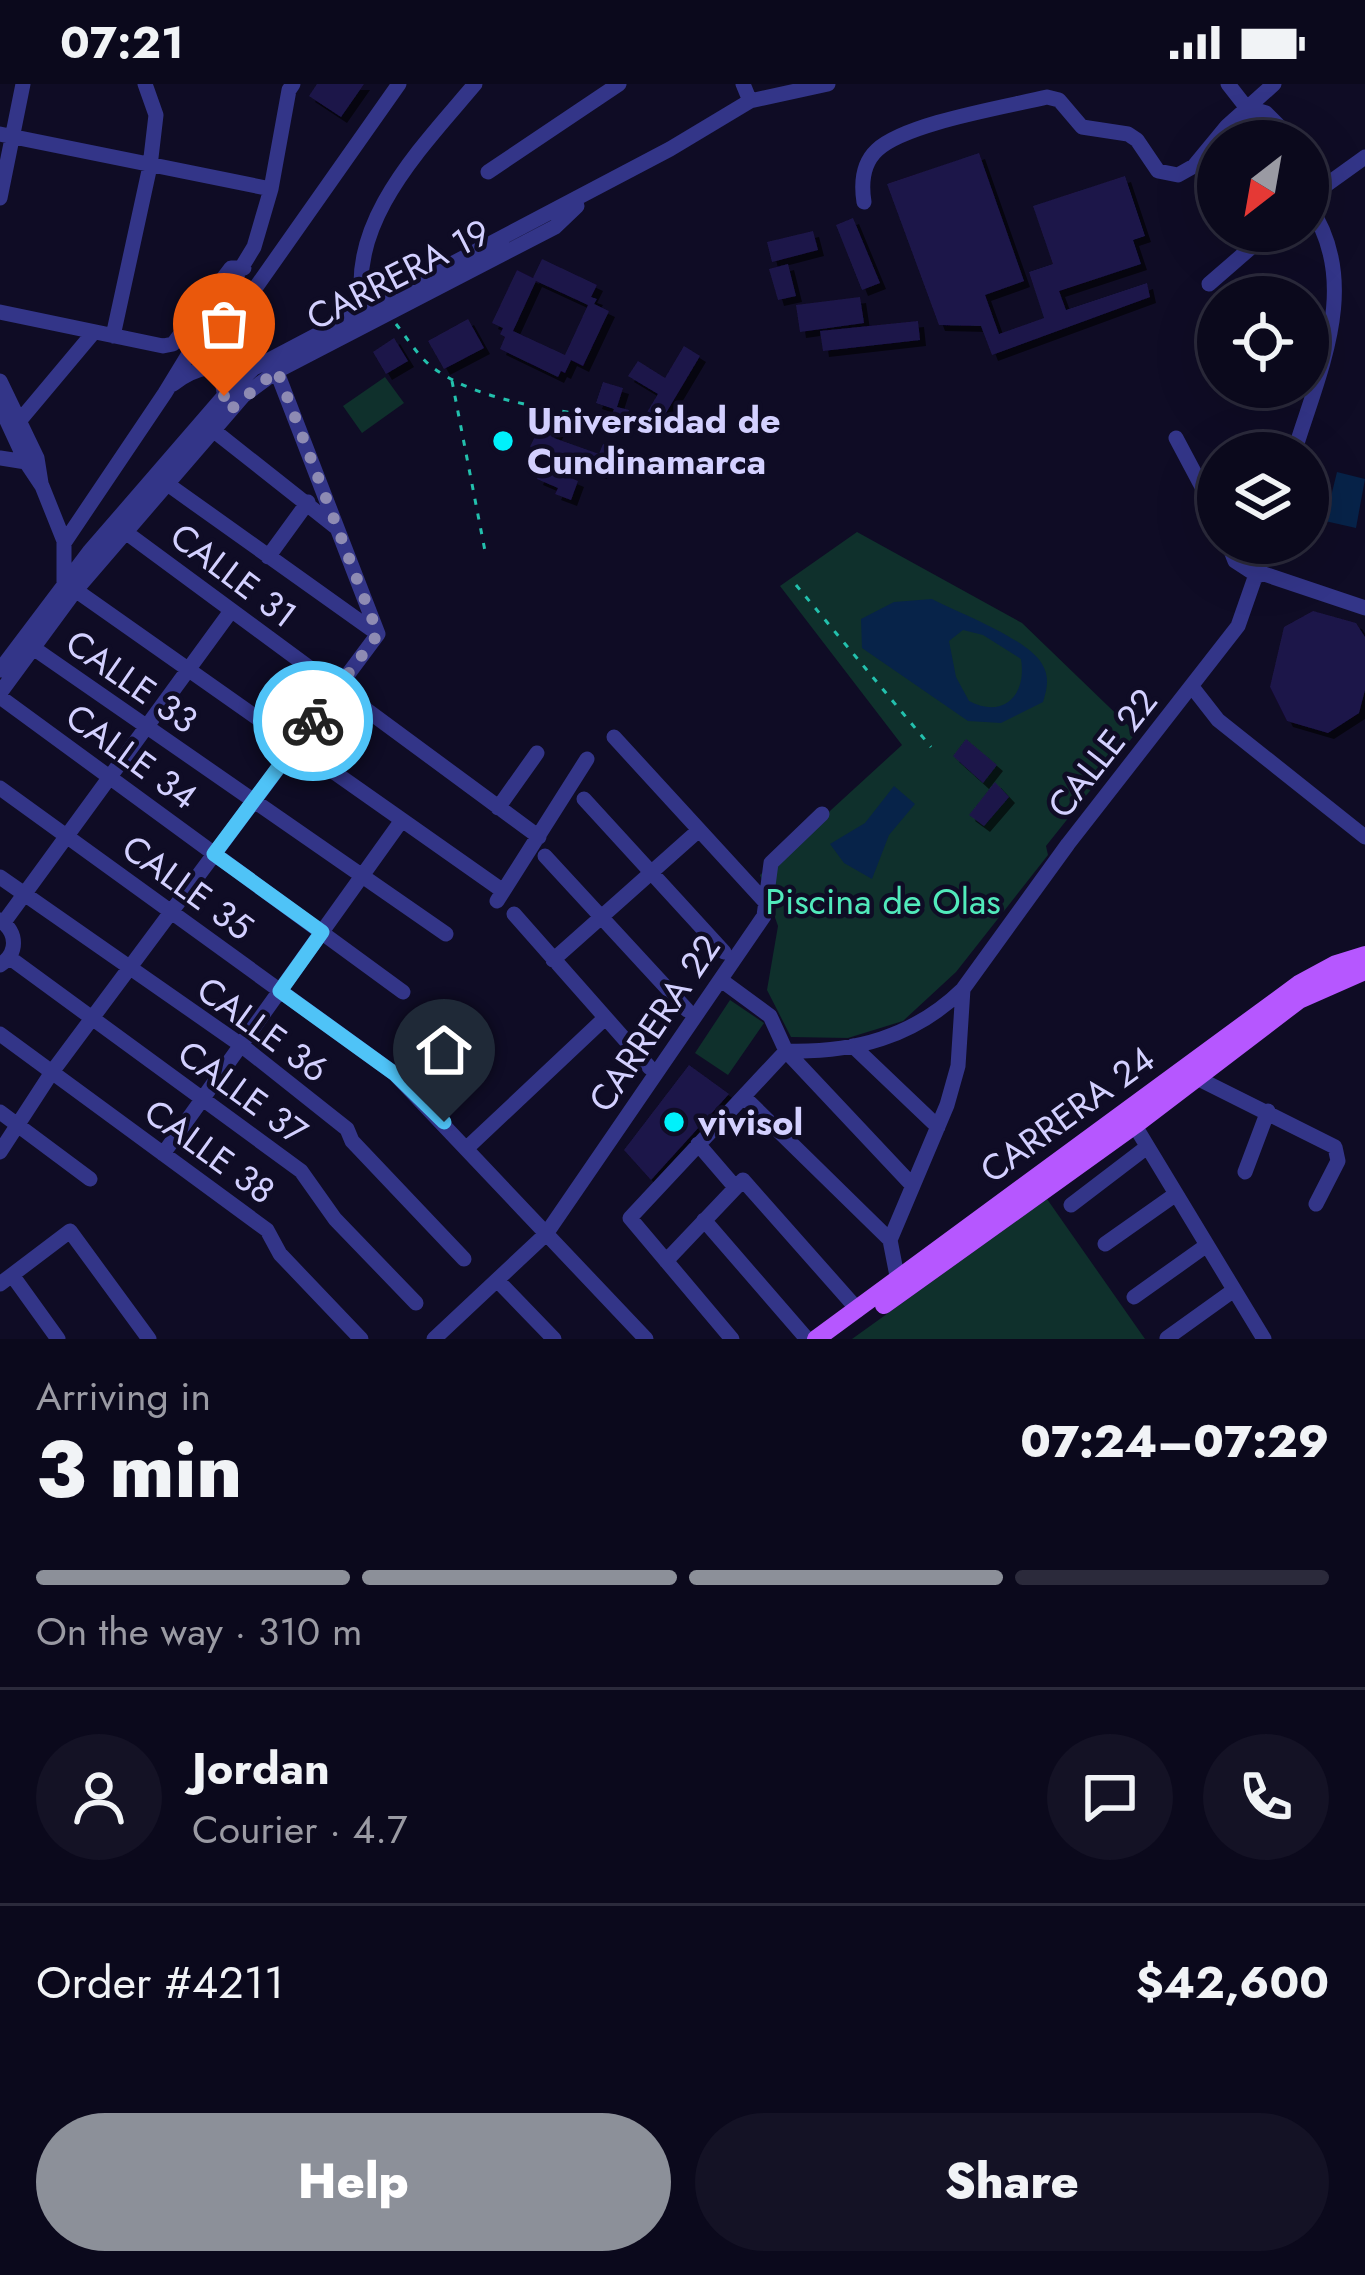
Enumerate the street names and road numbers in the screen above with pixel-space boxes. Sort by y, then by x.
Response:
street label: CARRERA 19 [297,206,499,342]
street label: CALLE 31 [160,510,308,640]
street label: CALLE 33 [56,617,208,745]
street label: CALLE 22 [1035,677,1169,829]
street label: CALLE 34 [55,690,209,822]
street label: CALLE 35 [112,822,264,952]
street label: CARRERA 22 [575,924,733,1122]
street label: CALLE 36 [187,964,339,1094]
street label: CALLE 37 [167,1027,319,1157]
street label: CARRERA 24 [969,1033,1165,1195]
street label: CALLE 38 [134,1086,286,1216]

